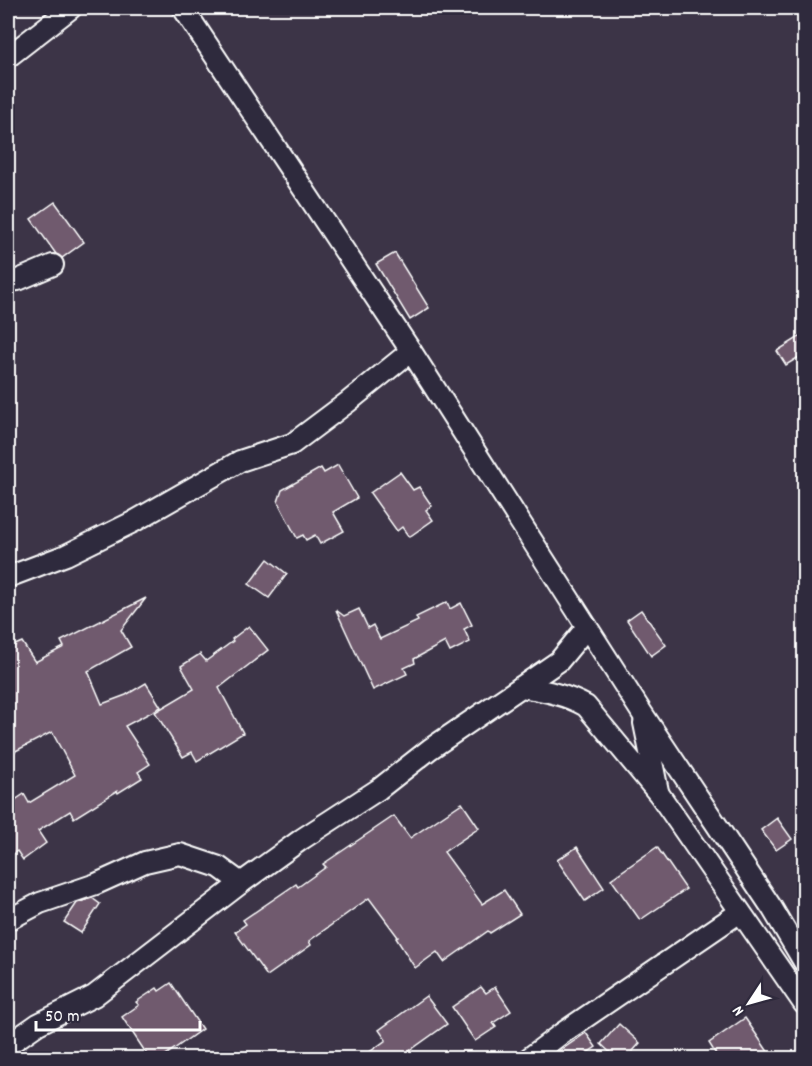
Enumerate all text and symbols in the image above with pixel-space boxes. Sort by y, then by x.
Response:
north arrow [719,973,779,1033]
scale bar [36,994,200,1032]
text: N [727,1000,751,1020]
text: 50 m [45,1005,80,1030]

